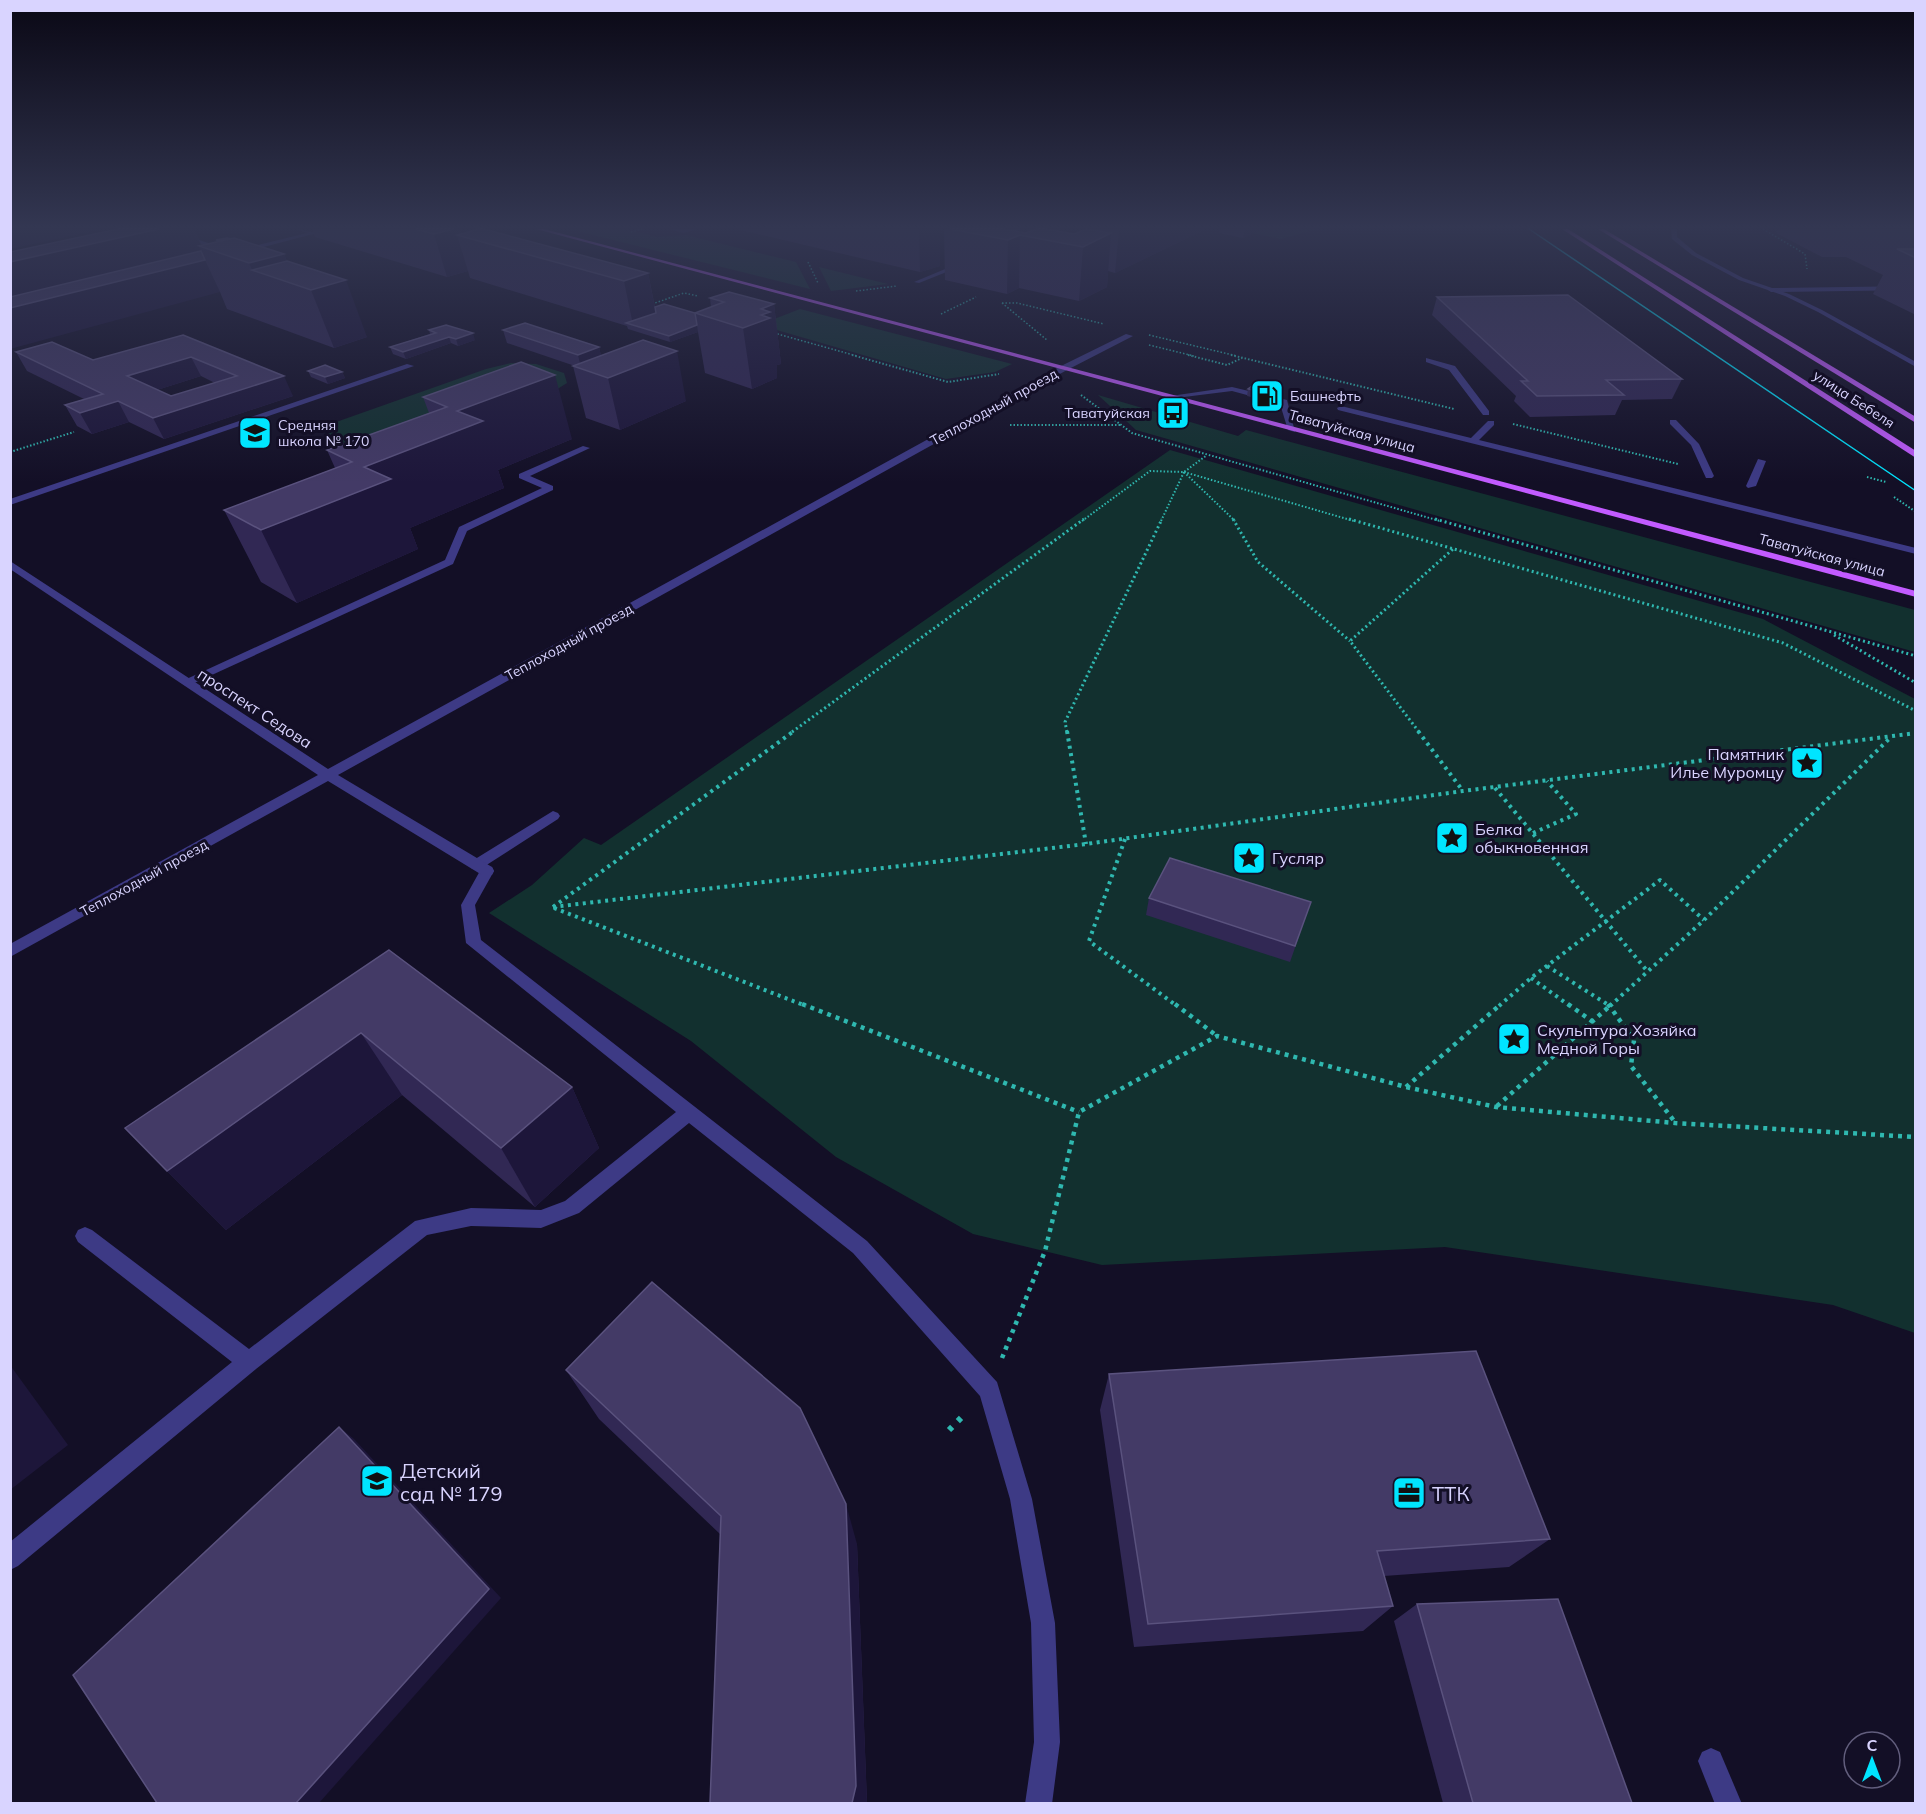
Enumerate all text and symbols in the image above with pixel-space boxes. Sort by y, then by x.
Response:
street label: Теплоходный проезд [927,364,1061,450]
street label: улица Бебеля [1810,366,1898,432]
fuel station icon: Башнефть [1249,378,1285,414]
place label: Башнефть [1290,387,1361,405]
bus stop icon: Таватуйская [1155,395,1191,431]
place label: Таватуйская [1065,404,1150,422]
street label: Таватуйская улица [1287,406,1417,456]
school or university icon: Средняя школа № 170 [237,415,273,451]
place label: Средняя школа № 170 [278,416,369,450]
street label: Таватуйская улица [1757,530,1887,580]
street label: Теплоходный проезд [502,599,636,685]
street label: проспект Седова [194,664,316,752]
place label: Памятник Илье Муромцу [1670,744,1784,782]
place icon: Памятник Илье Муромцу [1789,745,1825,781]
place label: Белка обыкновенная [1475,819,1588,857]
place icon: Белка обыкновенная [1434,820,1470,856]
street label: Теплоходный проезд [77,835,211,921]
place icon: Гусляр [1231,840,1267,876]
place label: Гусляр [1272,848,1324,868]
place label: Скульптура Хозяйка Медной Горы [1537,1020,1697,1058]
place icon: Скульптура Хозяйка Медной Горы [1496,1021,1532,1057]
place label: Детский сад № 179 [400,1458,503,1506]
school or university icon: Детский сад № 179 [359,1463,395,1499]
office icon: ТТК [1391,1475,1427,1511]
place label: ТТК [1432,1481,1470,1506]
north arrow [1842,1730,1902,1790]
text: С [1867,1735,1878,1755]

